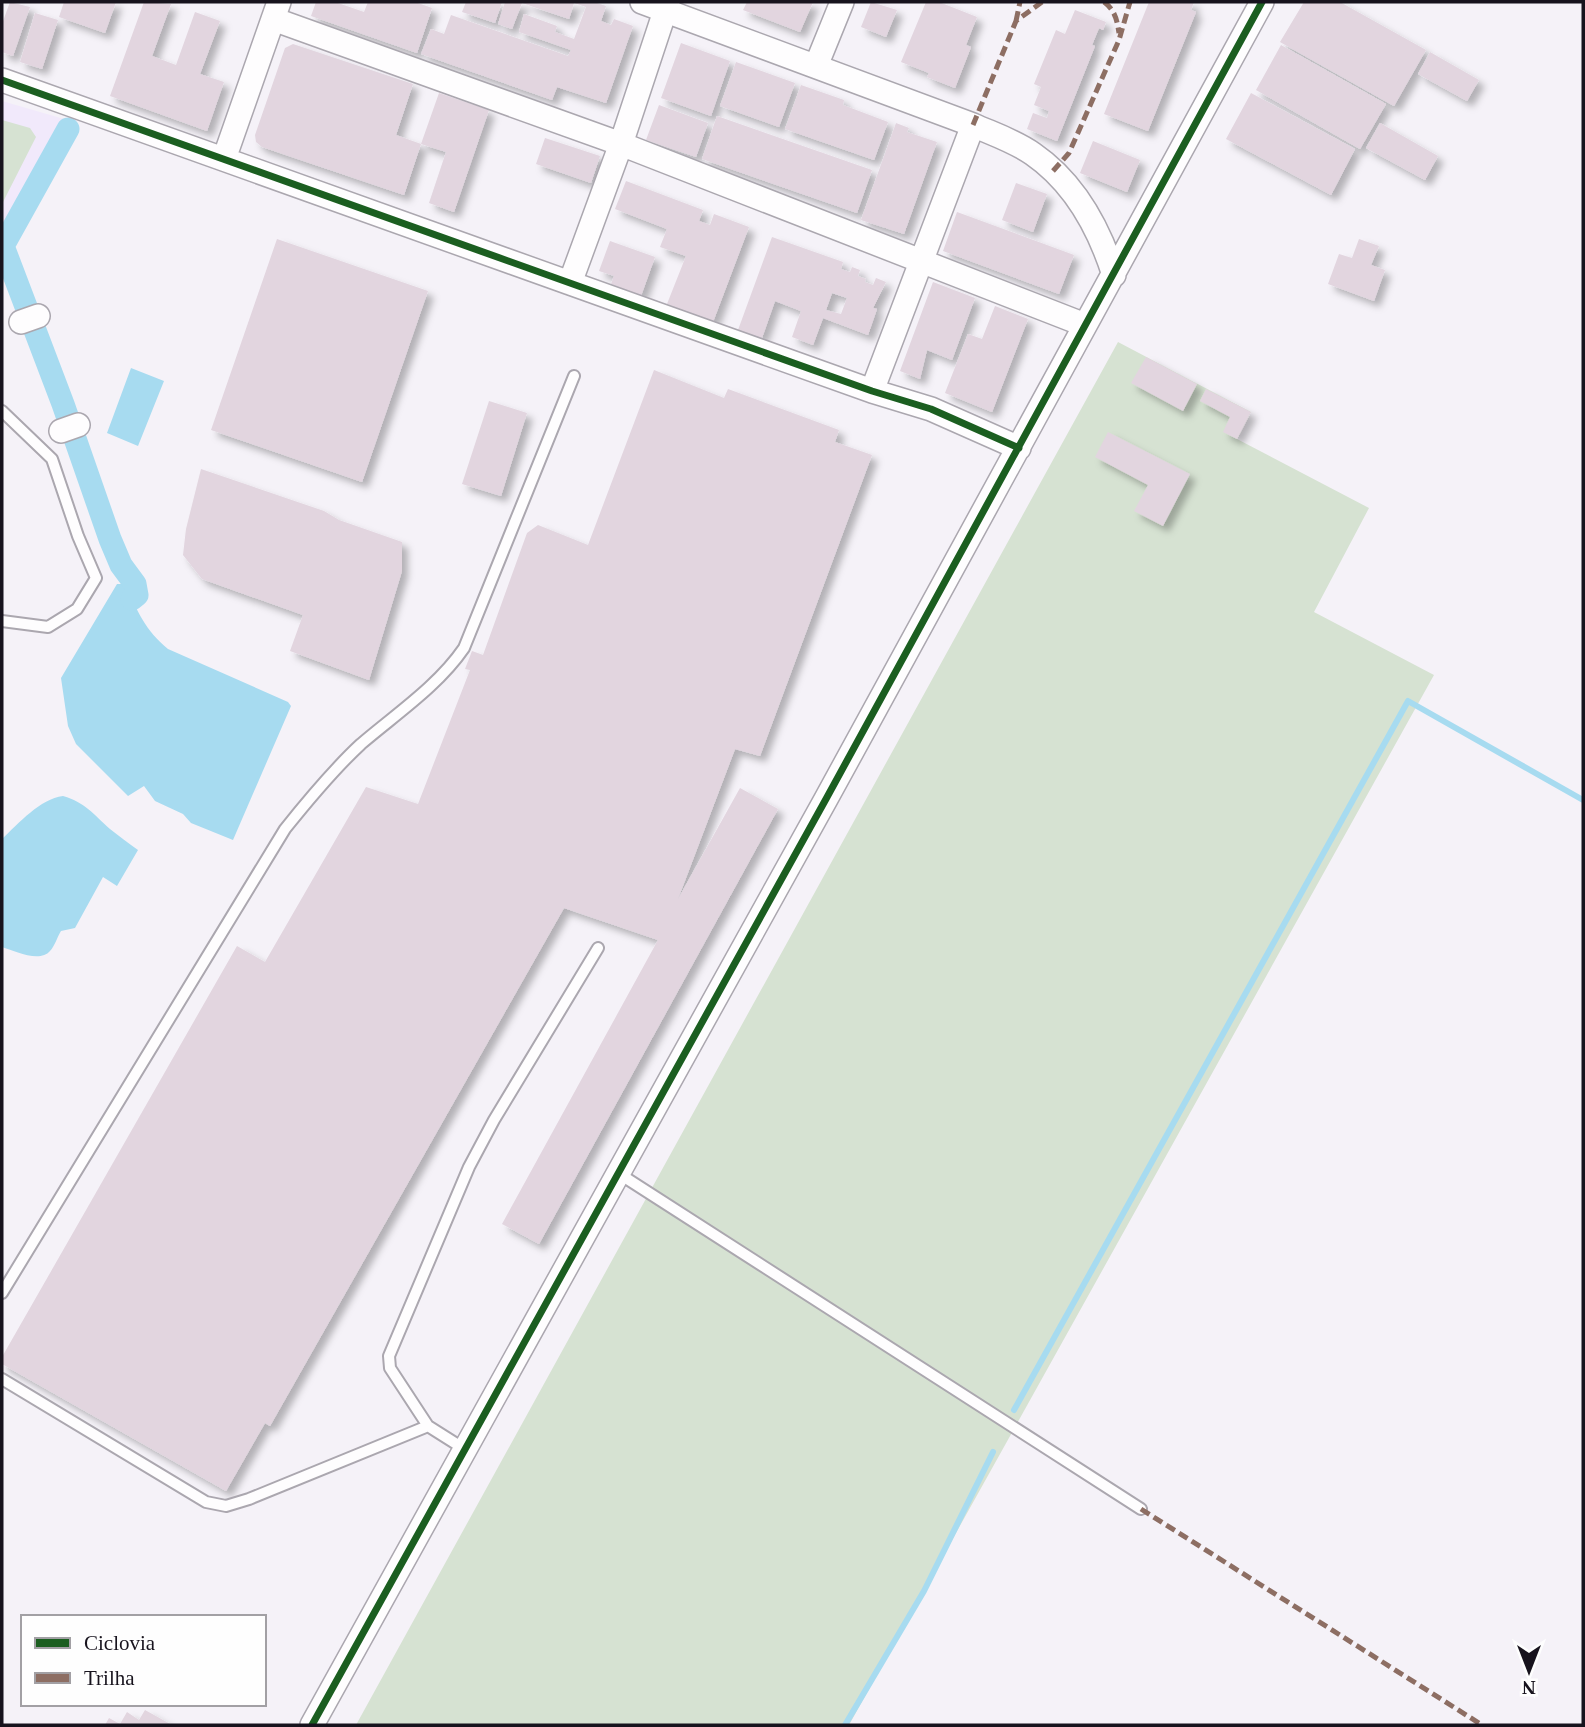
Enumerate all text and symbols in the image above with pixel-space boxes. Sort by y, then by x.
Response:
legend [21,1615,266,1706]
text: Ciclovia [84,1631,156,1655]
north arrow [1494,1636,1564,1706]
text: Trilha [84,1666,135,1690]
text: N [1522,1677,1536,1698]

